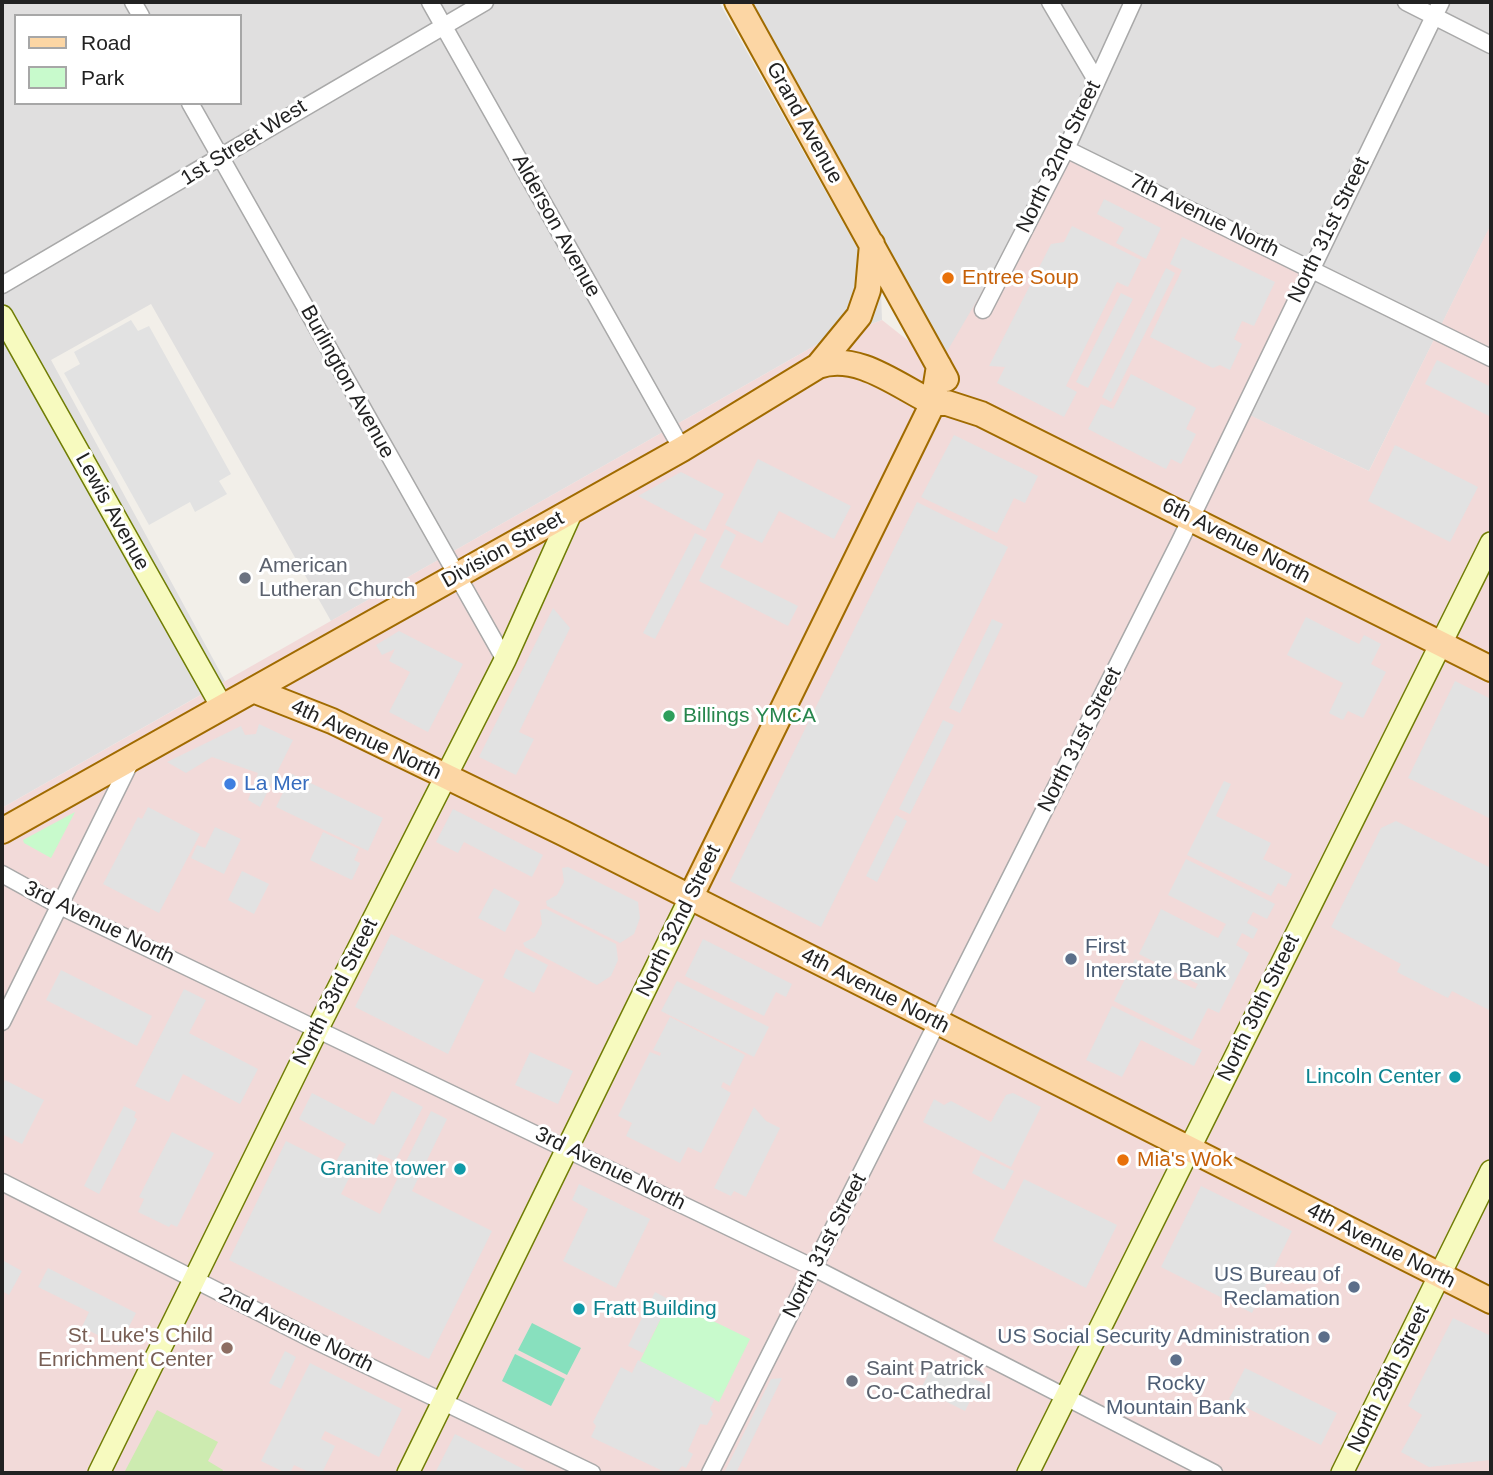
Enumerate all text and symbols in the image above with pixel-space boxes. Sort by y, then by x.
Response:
legend [14,14,242,105]
text: Road [81,31,131,54]
street label: Grand Avenue [760,58,848,188]
text: Park [81,66,124,89]
street label: North 32nd Street [1011,77,1107,237]
street label: 1st Street West [177,94,311,192]
street label: Alderson Avenue [506,150,606,302]
street label: North 31st Street [1283,153,1375,307]
street label: 7th Avenue North [1125,169,1283,263]
place label: Entree Soup [962,265,1079,291]
marker: Entree Soup [940,270,956,286]
street label: Burlington Avenue [294,301,400,463]
street label: Lewis Avenue [69,449,155,575]
street label: 6th Avenue North [1158,493,1314,589]
street label: Division Street [438,506,568,594]
place label: American Lutheran Church [259,553,415,603]
marker: American Lutheran Church [237,570,253,586]
street label: North 31st Street [1033,664,1127,816]
street label: 4th Avenue North [287,694,445,786]
place label: Billings YMCA [683,703,816,729]
marker: Billings YMCA [661,708,677,724]
place label: La Mer [244,771,309,797]
marker: La Mer [222,776,238,792]
street label: North 32nd Street [631,841,727,1001]
street label: 3rd Avenue North [20,876,178,970]
street label: North 33rd Street [288,915,384,1069]
street label: North 30th Street [1213,931,1305,1085]
place label: First Interstate Bank [1085,934,1226,984]
street label: 4th Avenue North [797,943,953,1039]
marker: First Interstate Bank [1063,951,1079,967]
place label: Lincoln Center [1306,1064,1441,1090]
marker: Lincoln Center [1447,1069,1463,1085]
street label: 3rd Avenue North [531,1122,689,1216]
place label: Mia's Wok [1137,1147,1233,1173]
marker: Mia's Wok [1115,1152,1131,1168]
place label: Granite tower [320,1156,446,1182]
marker: Granite tower [452,1161,468,1177]
street label: North 31st Street [778,1170,872,1322]
street label: 4th Avenue North [1303,1198,1459,1294]
place label: US Bureau of Reclamation [1214,1262,1340,1312]
marker: US Bureau of Reclamation [1346,1279,1362,1295]
street label: 2nd Avenue North [215,1282,377,1378]
place label: Fratt Building [593,1296,717,1322]
marker: Fratt Building [571,1301,587,1317]
street label: North 29th Street [1343,1302,1435,1456]
place label: St. Luke's Child Enrichment Center [38,1323,213,1373]
place label: US Social Security Administration [997,1324,1310,1350]
marker: US Social Security Administration [1316,1329,1332,1345]
marker: St. Luke's Child Enrichment Center [219,1340,235,1356]
marker: Rocky Mountain Bank [1168,1352,1184,1368]
place label: Saint Patrick Co-Cathedral [866,1356,991,1406]
place label: Rocky Mountain Bank [1106,1371,1246,1421]
marker: Saint Patrick Co-Cathedral [844,1373,860,1389]

